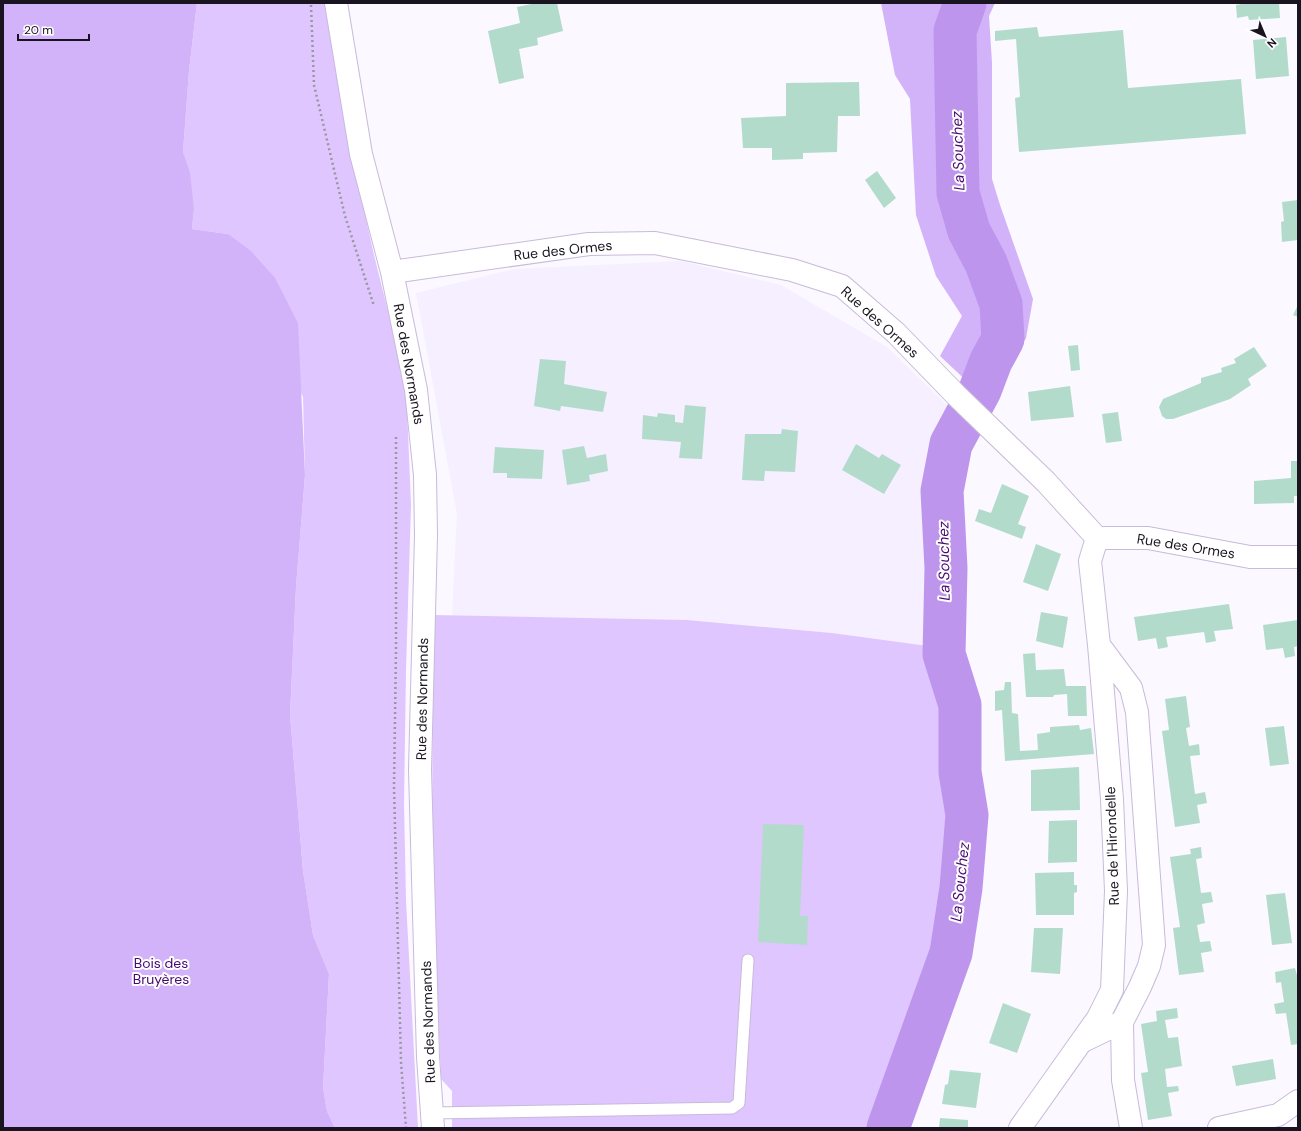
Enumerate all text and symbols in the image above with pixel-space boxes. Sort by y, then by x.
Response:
scale bar [18,16,89,42]
north arrow [1245,16,1285,56]
text: 20 m [24,22,53,38]
text: N [1264,35,1280,51]
water label: La Souchez [947,111,969,191]
street label: Rue des Ormes [513,236,613,264]
street label: Rue des Ormes [837,282,923,362]
street label: Rue des Normands [389,302,429,426]
water label: La Souchez [933,521,955,601]
street label: Rue des Ormes [1136,529,1236,563]
street label: Rue des Normands [412,638,432,760]
street label: Rue de l'Hirondelle [1101,786,1123,906]
water label: La Souchez [946,841,974,923]
park label: Bois des Bruyères [133,954,189,988]
street label: Rue des Normands [417,960,439,1084]

